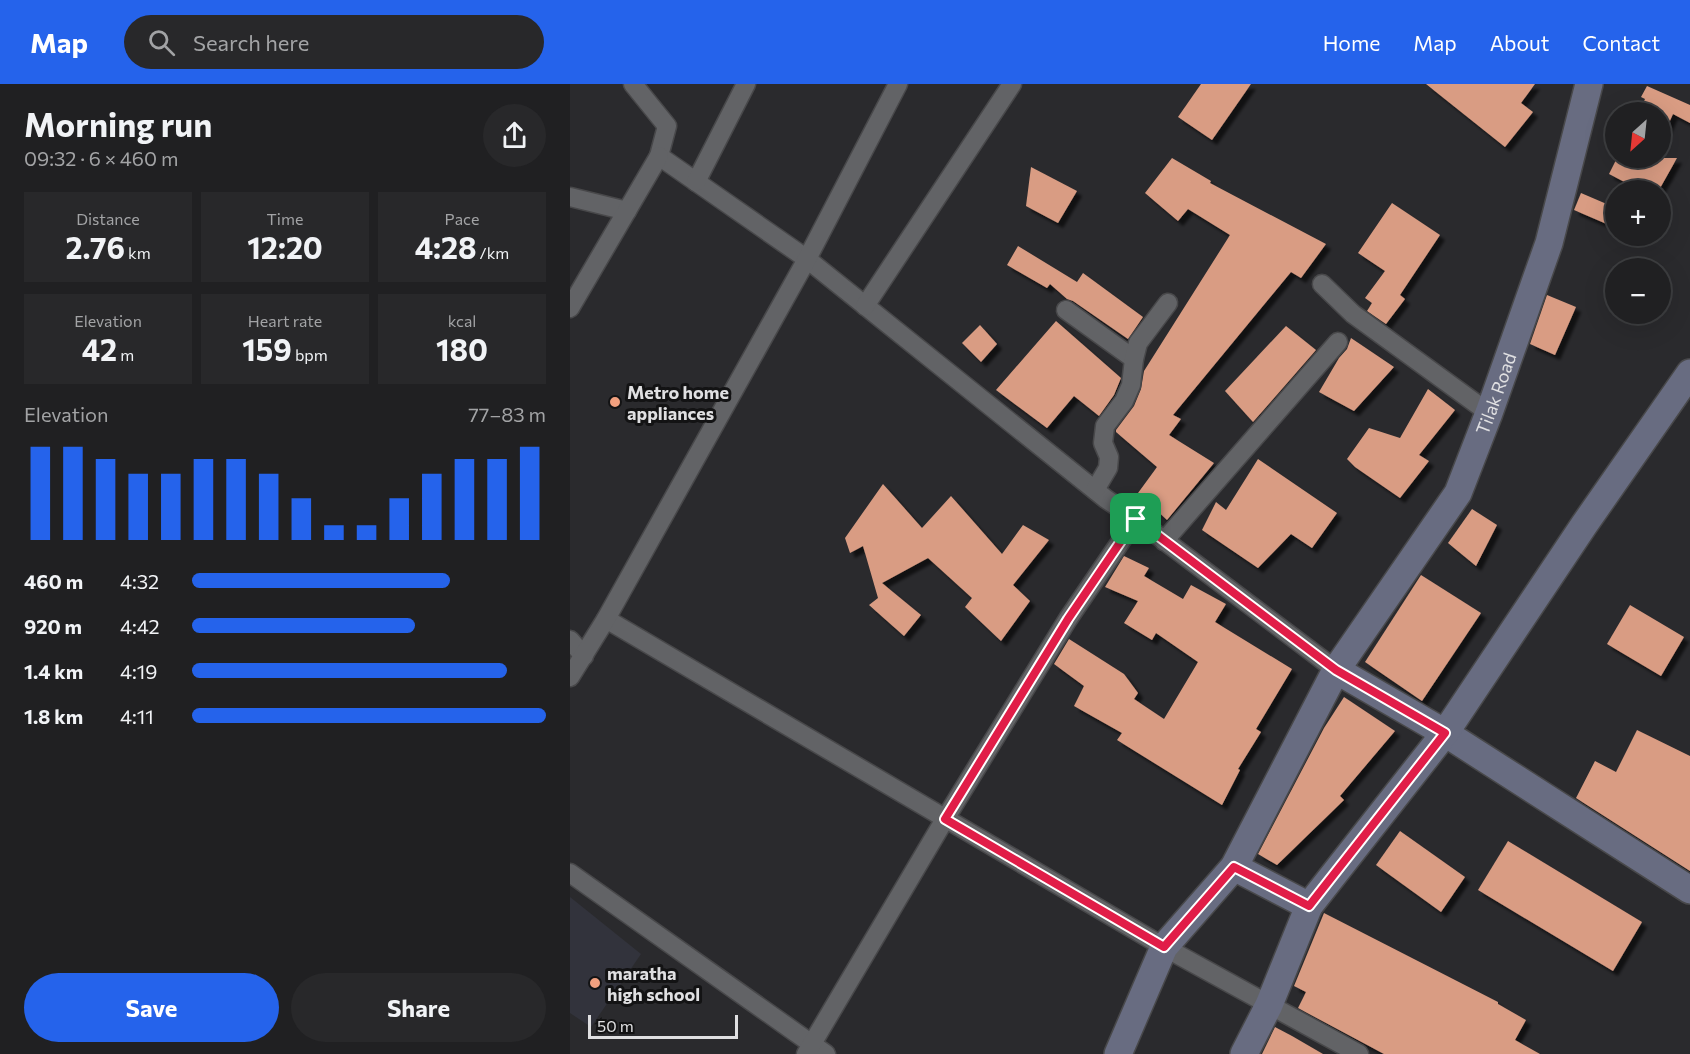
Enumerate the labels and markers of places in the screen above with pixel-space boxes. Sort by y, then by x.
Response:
place label: Metro home appliances [627,381,729,424]
marker: Metro home appliances [608,395,622,409]
pin [1110,493,1161,544]
place label: maratha high school [607,962,700,1005]
marker: maratha high school [588,976,602,990]

